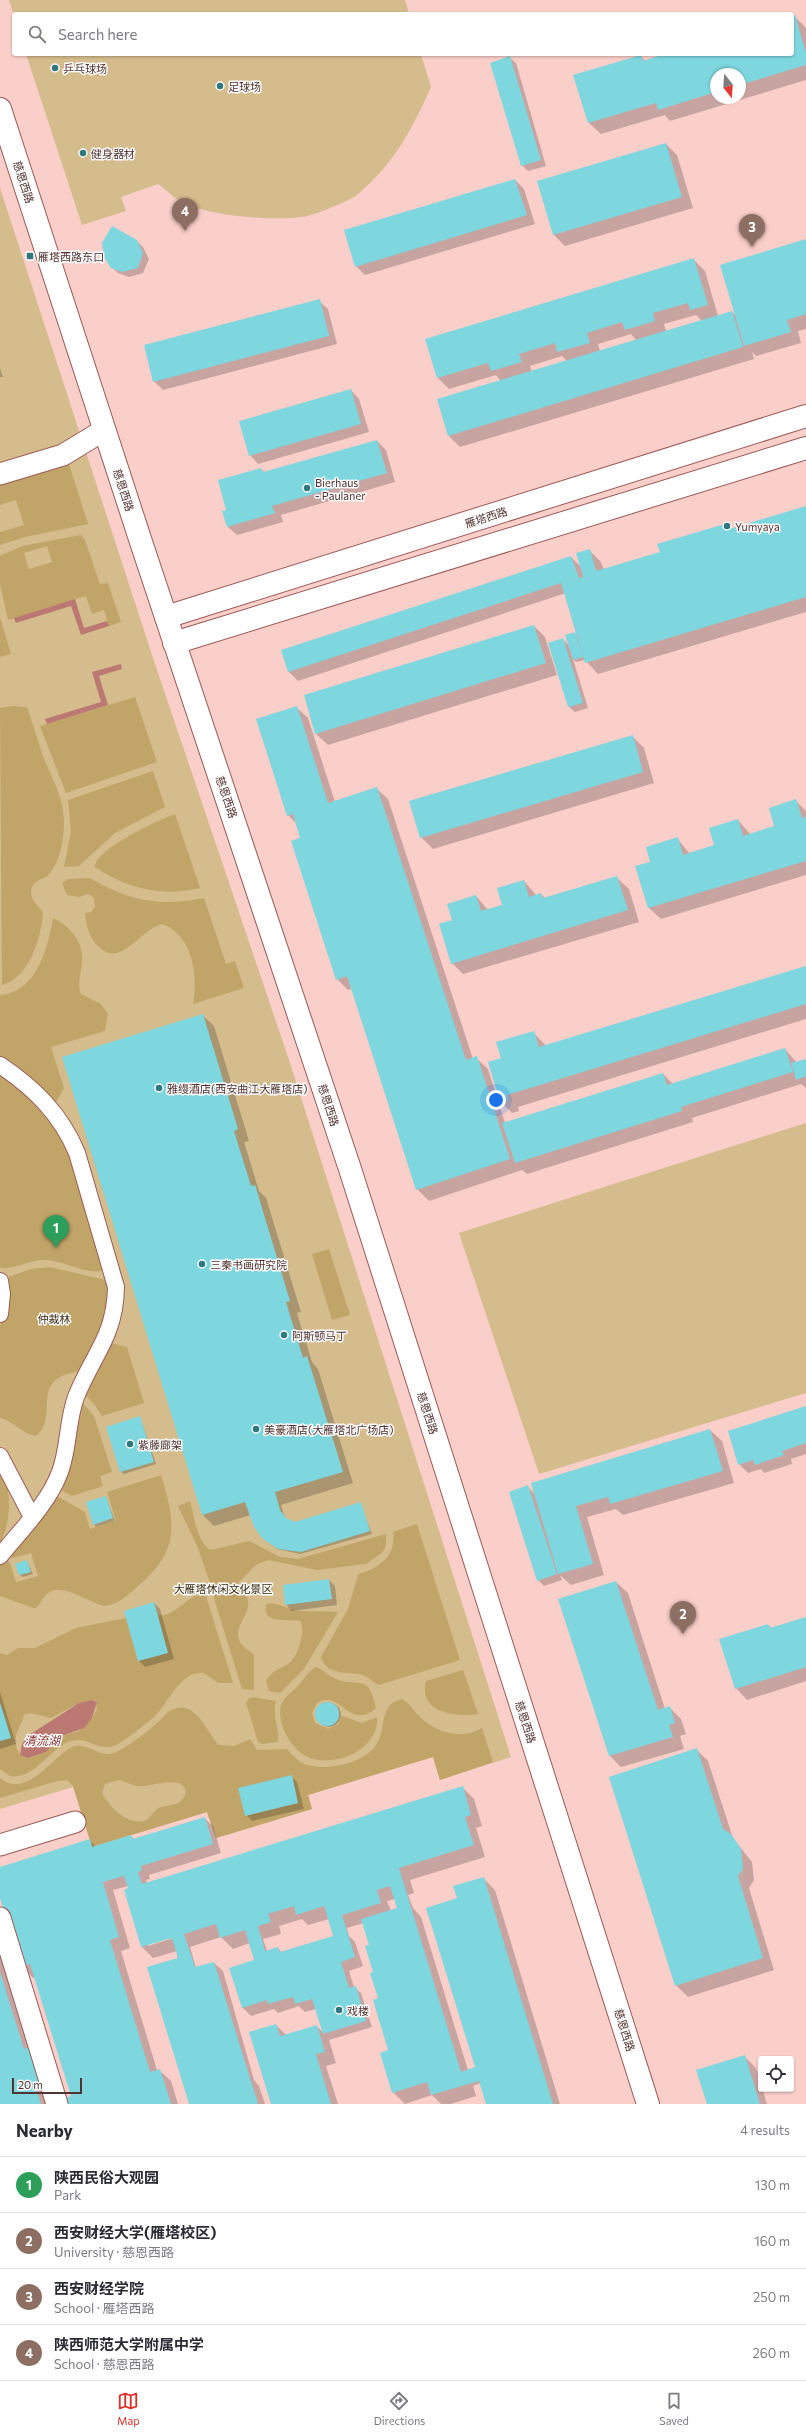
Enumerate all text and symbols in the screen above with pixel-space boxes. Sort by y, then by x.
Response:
search box [12,12,794,56]
icon: search [26,23,48,45]
text: Search here [58,25,137,43]
place label: 乒乓球场 [63,62,107,75]
marker: 乒乓球场 [50,63,60,73]
north arrow [710,68,746,104]
place label: 足球场 [228,80,261,93]
marker: 足球场 [215,81,225,91]
place label: 健身器材 [91,147,135,160]
marker: 健身器材 [78,148,88,158]
street label: 慈恩西路 [11,159,37,205]
pin: 4 [172,198,198,231]
pin: 3 [739,214,765,247]
place label: 雁塔西路东口 [38,250,104,263]
marker: 雁塔西路东口 [25,251,35,261]
street label: 慈恩西路 [111,467,137,513]
place label: Bierhaus - Paulaner [315,476,366,502]
marker: Bierhaus - Paulaner [302,483,312,493]
street label: 雁塔西路 [463,504,509,530]
place label: Yumyaya [735,520,780,533]
marker: Yumyaya [722,521,732,531]
street label: 慈恩西路 [214,774,240,820]
place label: 雅缦酒店(西安曲江大雁塔店) [167,1082,307,1095]
street label: 慈恩西路 [316,1082,342,1128]
marker: 雅缦酒店(西安曲江大雁塔店) [154,1083,164,1093]
your location [486,1090,506,1110]
pin: 1 [43,1215,69,1248]
place label: 三秦书画研究院 [210,1258,287,1271]
marker: 三秦书画研究院 [197,1259,207,1269]
park label: 仲裁林 [38,1312,71,1325]
place label: 阿斯顿马丁 [292,1329,347,1342]
marker: 阿斯顿马丁 [279,1330,289,1340]
street label: 慈恩西路 [415,1390,441,1436]
place label: 美豪酒店(大雁塔北广场店) [264,1423,393,1436]
marker: 美豪酒店(大雁塔北广场店) [251,1424,261,1434]
place label: 紫藤廊架 [138,1438,182,1451]
marker: 紫藤廊架 [125,1439,135,1449]
park label: 大雁塔休闲文化景区 [174,1582,273,1595]
pin: 2 [670,1601,696,1634]
street label: 慈恩西路 [513,1699,539,1745]
water label: 清流湖 [24,1733,62,1747]
place label: 戏楼 [347,2004,369,2017]
marker: 戏楼 [334,2005,344,2015]
street label: 慈恩西路 [612,2007,638,2053]
map controls [758,2056,794,2092]
button: locate [758,2056,794,2092]
scale bar [12,2076,82,2095]
text: 20 m [18,2078,43,2091]
text: Nearby [16,2120,73,2141]
text: 4 results [740,2122,790,2138]
text: 陕西民俗大观园 [54,2168,159,2186]
text: 1 [26,2177,32,2193]
text: 130 m [755,2177,790,2193]
text: Park [54,2187,81,2203]
text: 西安财经大学(雁塔校区) [54,2223,216,2241]
text: 2 [25,2233,33,2249]
text: 160 m [754,2233,790,2249]
text: University · 慈恩西路 [54,2244,174,2260]
text: 西安财经学院 [54,2279,144,2297]
text: 3 [25,2289,33,2305]
text: 250 m [753,2289,790,2305]
text: School · 雁塔西路 [54,2300,154,2316]
text: 陕西师范大学附属中学 [54,2335,204,2353]
text: 4 [25,2345,33,2361]
text: 260 m [753,2345,790,2361]
text: School · 慈恩西路 [54,2356,154,2372]
tab: Map [117,2390,140,2427]
tab: Directions [374,2390,425,2427]
tab: Saved [659,2390,689,2427]

